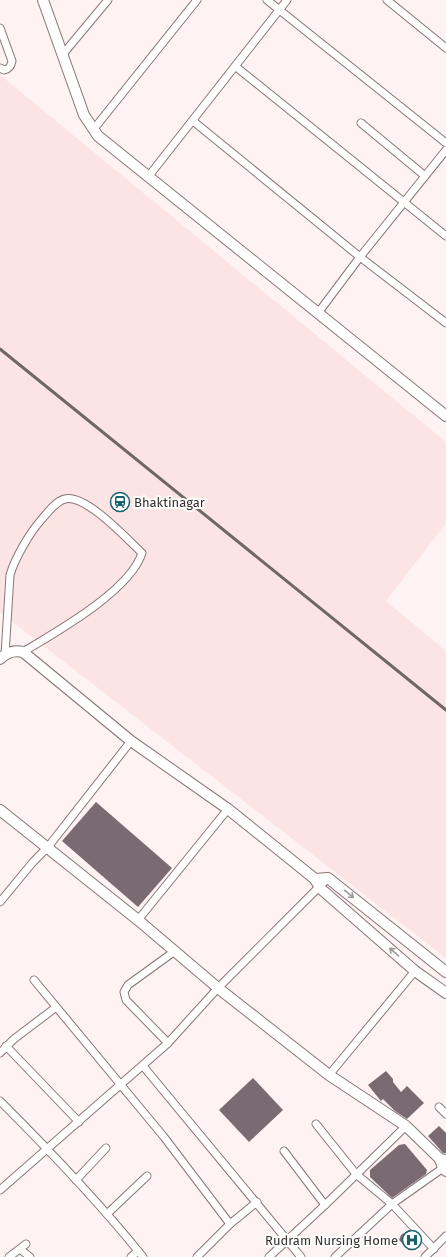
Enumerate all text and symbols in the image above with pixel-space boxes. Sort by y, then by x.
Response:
station icon: Bhaktinagar [109,491,131,513]
place label: Bhaktinagar [134,495,205,510]
one-way arrow [343,890,354,899]
one-way arrow [389,948,399,957]
hospital icon: Rudram Nursing Home [401,1229,423,1251]
place label: Rudram Nursing Home [265,1233,398,1248]

